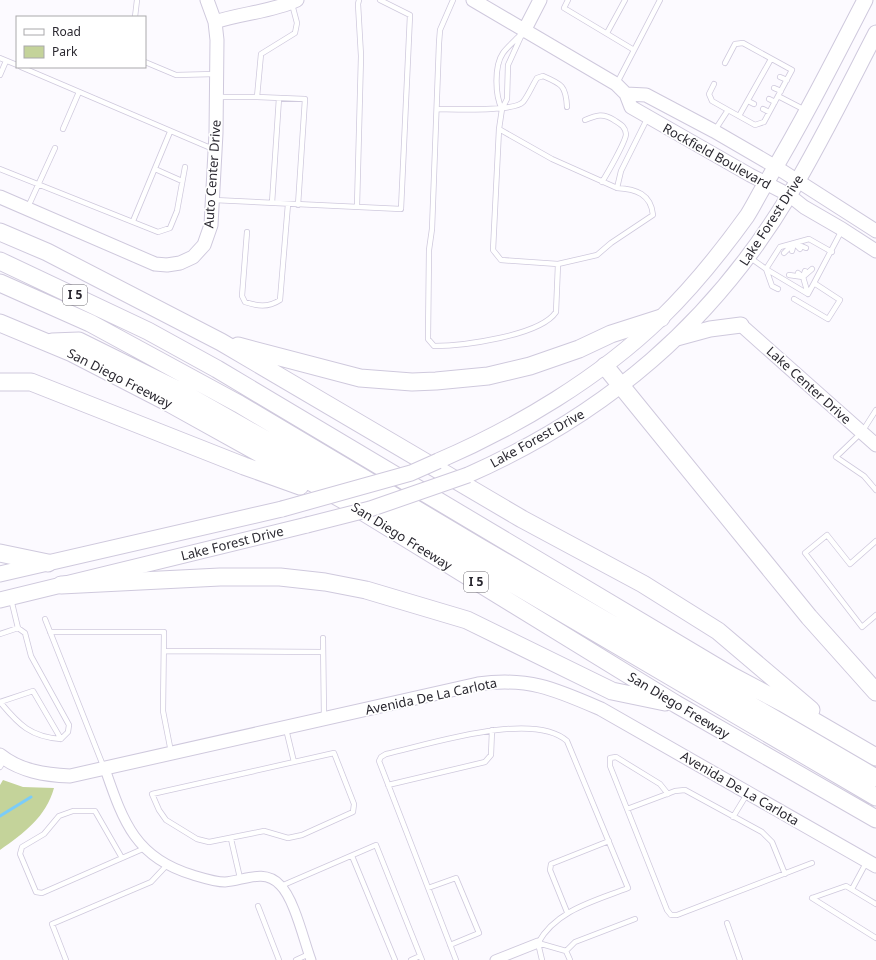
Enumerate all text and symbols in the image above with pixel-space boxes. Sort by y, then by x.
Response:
legend [16,16,146,68]
text: Road [52,23,81,40]
text: Park [52,43,78,60]
street label: Auto Center Drive [199,119,225,229]
street label: Rockfield Boulevard [660,119,774,193]
street label: Lake Forest Drive [735,171,807,269]
road number: I 5 [63,285,87,305]
street label: Lake Center Drive [763,342,855,428]
street label: San Diego Freeway [64,344,176,412]
street label: Lake Forest Drive [487,405,587,471]
street label: San Diego Freeway [348,498,456,574]
street label: Lake Forest Drive [179,522,285,564]
road number: I 5 [464,572,488,592]
street label: San Diego Freeway [625,667,734,743]
street label: Avenida De La Carlota [364,673,498,719]
street label: Avenida De La Carlota [677,747,803,829]

